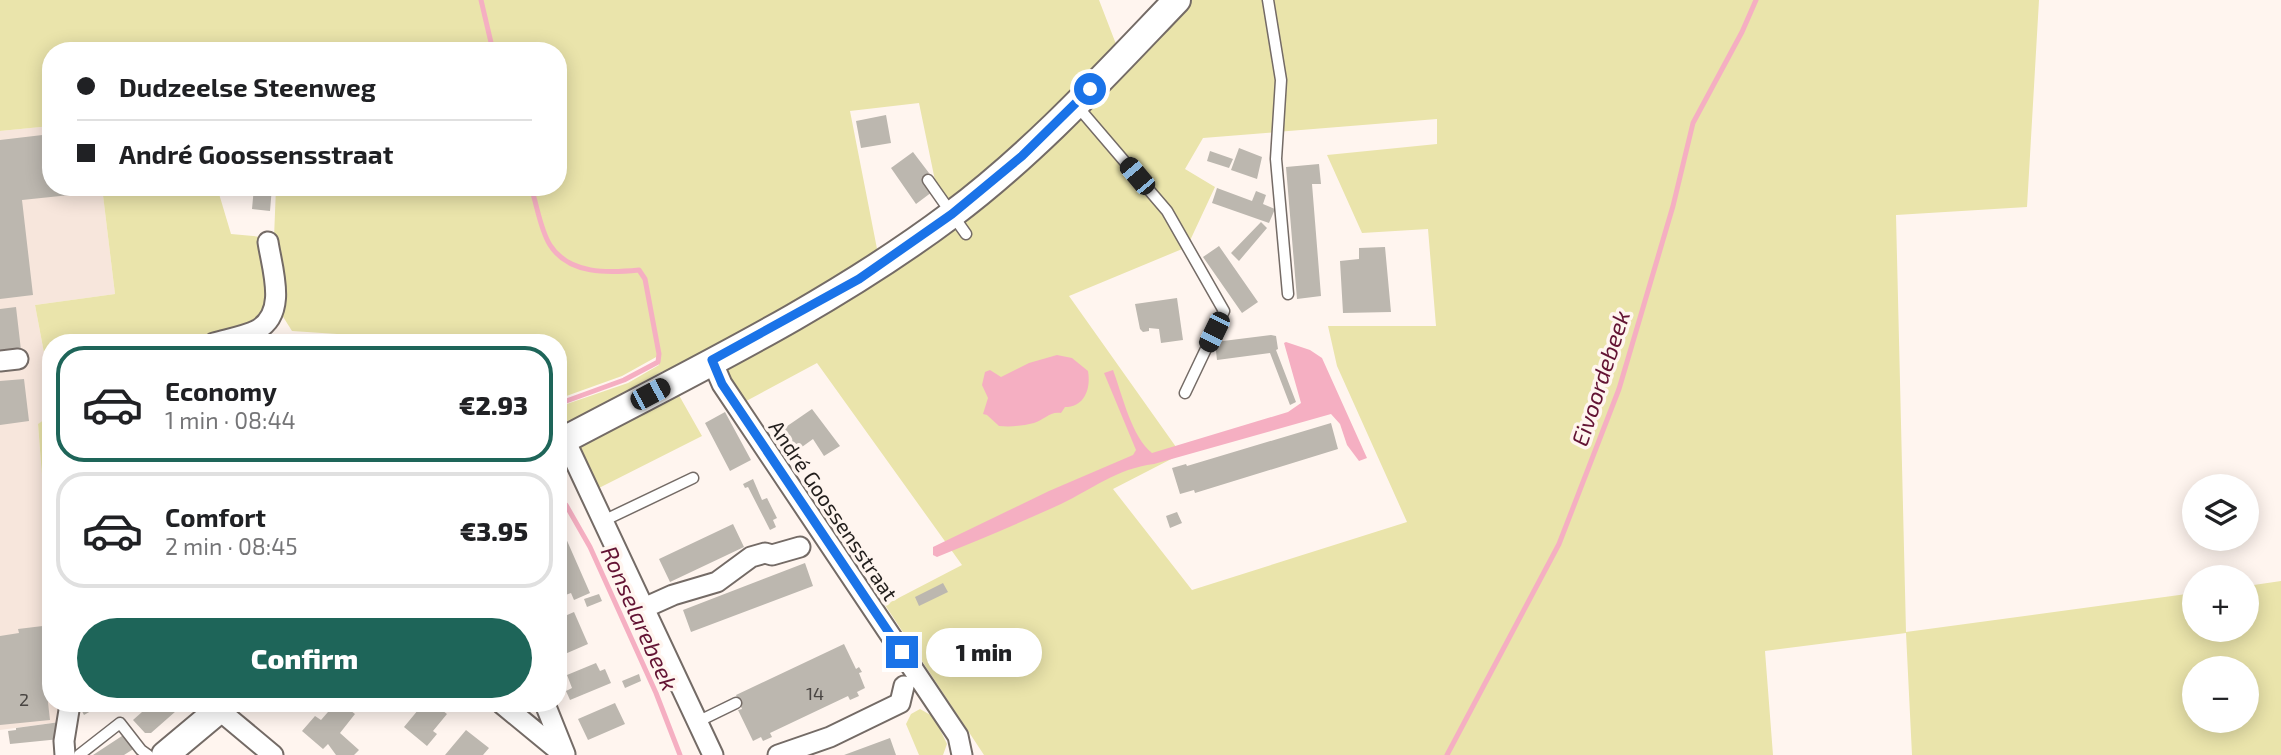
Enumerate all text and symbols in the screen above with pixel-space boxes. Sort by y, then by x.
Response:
text: Dudzeelse Steenweg [119,71,376,102]
route start [1074,73,1106,105]
text: André Goossensstraat [119,138,393,169]
car [1116,153,1159,199]
water label: Eivoordebeek [1565,307,1635,449]
car [1196,309,1233,355]
icon: car [81,373,144,436]
text: Economy [165,375,277,406]
car [627,375,674,413]
text: €2.93 [459,389,528,420]
text: 1 min · 08:44 [165,406,296,434]
street label: André Goossensstraat [764,415,904,605]
map controls [2182,474,2259,733]
button: layers [2182,474,2259,551]
icon: car [81,499,144,562]
text: Comfort [165,501,266,532]
text: €3.95 [460,515,528,546]
text: 2 min · 08:45 [165,532,298,560]
water label: Ronselarebeek [596,541,684,695]
button: + [2182,565,2259,642]
button: Confirm [77,618,532,698]
callout: 1 min [926,628,1042,676]
route end [886,636,918,668]
text: 1 min [956,638,1012,666]
button: − [2182,656,2259,733]
house number: 14 [806,682,824,704]
house number: 2 [19,688,29,710]

